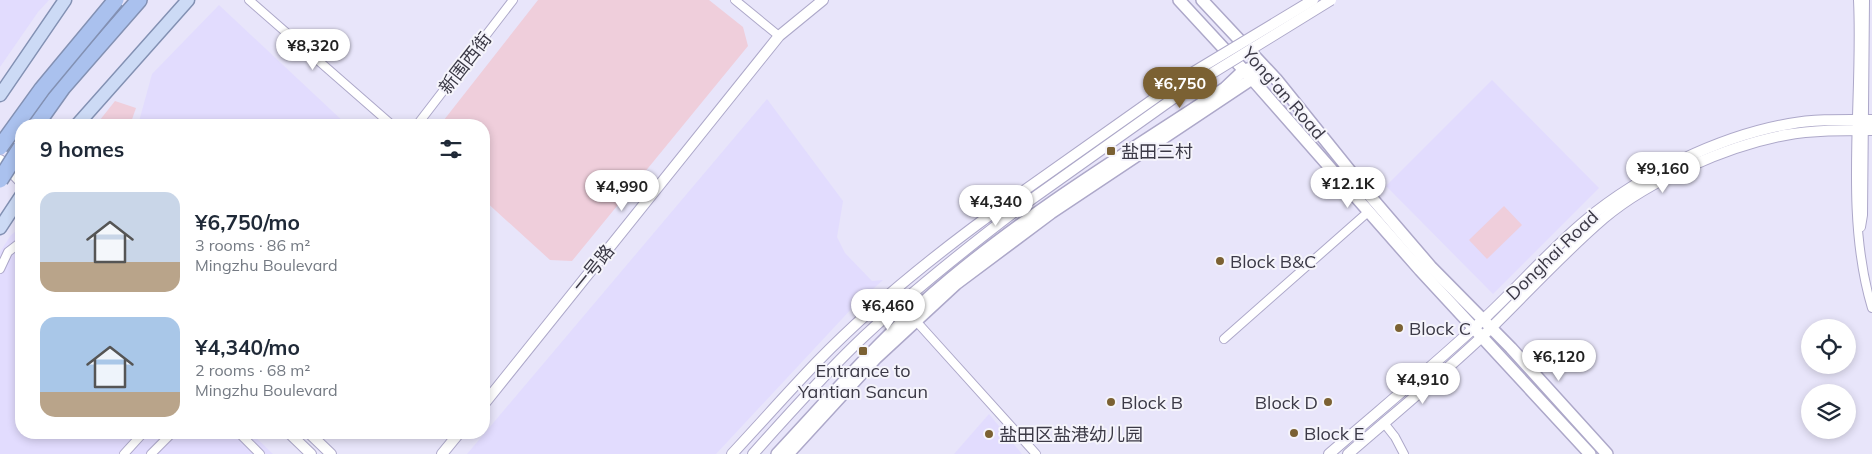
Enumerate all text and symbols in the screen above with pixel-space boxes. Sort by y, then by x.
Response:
pin: ¥8,320 [272,28,354,71]
street label: 新围西街 [434,28,496,98]
text: ¥8,320 [287,35,339,55]
street label: Yong'an Road [1237,41,1331,144]
pin: ¥6,750 [1139,66,1221,109]
text: ¥6,750 [1154,73,1206,93]
icon: filters [437,135,465,163]
text: 9 homes [40,136,124,162]
place label: 盐田三村 [1121,140,1193,163]
marker: 盐田三村 [1105,145,1117,157]
pin: ¥9,160 [1622,152,1704,194]
text: ¥9,160 [1637,158,1689,178]
pin: ¥12.1K [1307,166,1389,209]
pin: ¥4,990 [581,170,663,212]
text: ¥12.1K [1321,173,1375,193]
text: ¥4,990 [596,176,648,196]
pin: ¥4,340 [955,184,1037,227]
text: ¥4,340 [970,191,1022,211]
street label: Donghai Road [1501,205,1603,305]
text: ¥6,750/mo [195,209,300,235]
icon: home [80,212,140,272]
text: 3 rooms · 86 m² [195,235,310,255]
street label: 一号路 [567,240,619,296]
place label: Block B&C [1230,250,1316,273]
text: Mingzhu Boulevard [195,255,338,275]
marker: Block B&C [1214,255,1226,267]
pin: ¥6,460 [847,288,929,331]
text: ¥6,460 [862,295,914,315]
place label: Block C [1409,317,1471,340]
map controls [1801,319,1856,439]
button: locate [1801,319,1856,374]
marker: Block C [1393,322,1405,334]
text: ¥4,340/mo [195,334,300,360]
icon: home [80,337,140,397]
pin: ¥6,120 [1518,340,1600,382]
marker: Entrance to Yantian Sancun [857,345,869,357]
text: ¥6,120 [1533,346,1585,366]
place label: Entrance to Yantian Sancun [797,359,928,403]
text: 2 rooms · 68 m² [195,360,310,380]
pin: ¥4,910 [1382,362,1464,405]
text: ¥4,910 [1397,369,1449,389]
text: Mingzhu Boulevard [195,380,338,400]
button: layers [1801,384,1856,439]
place label: Block B [1121,391,1183,414]
place label: Block D [1255,391,1318,414]
marker: Block B [1105,396,1117,408]
marker: Block D [1322,396,1334,408]
place label: Block E [1304,422,1364,445]
place label: 盐田区盐港幼儿园 [999,423,1143,446]
marker: Block E [1288,427,1300,439]
marker: 盐田区盐港幼儿园 [983,428,995,440]

